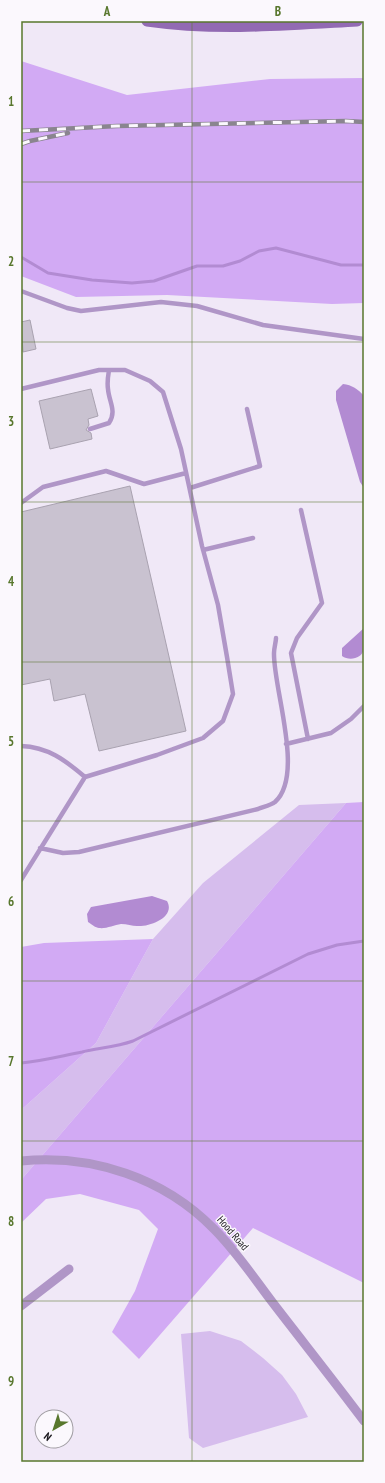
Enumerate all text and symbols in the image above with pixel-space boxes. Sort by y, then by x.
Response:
text: A [103,3,111,20]
text: B [275,3,281,20]
text: 1 [8,93,14,110]
text: 2 [8,253,14,270]
text: 3 [8,413,14,430]
text: 4 [8,573,15,590]
text: 5 [8,733,14,750]
text: 6 [8,893,14,910]
text: 7 [8,1053,14,1070]
text: 8 [8,1213,14,1230]
street label: Hood Road [214,1213,252,1253]
text: 9 [8,1373,14,1390]
north arrow [34,1409,74,1449]
text: N [41,1429,54,1444]

